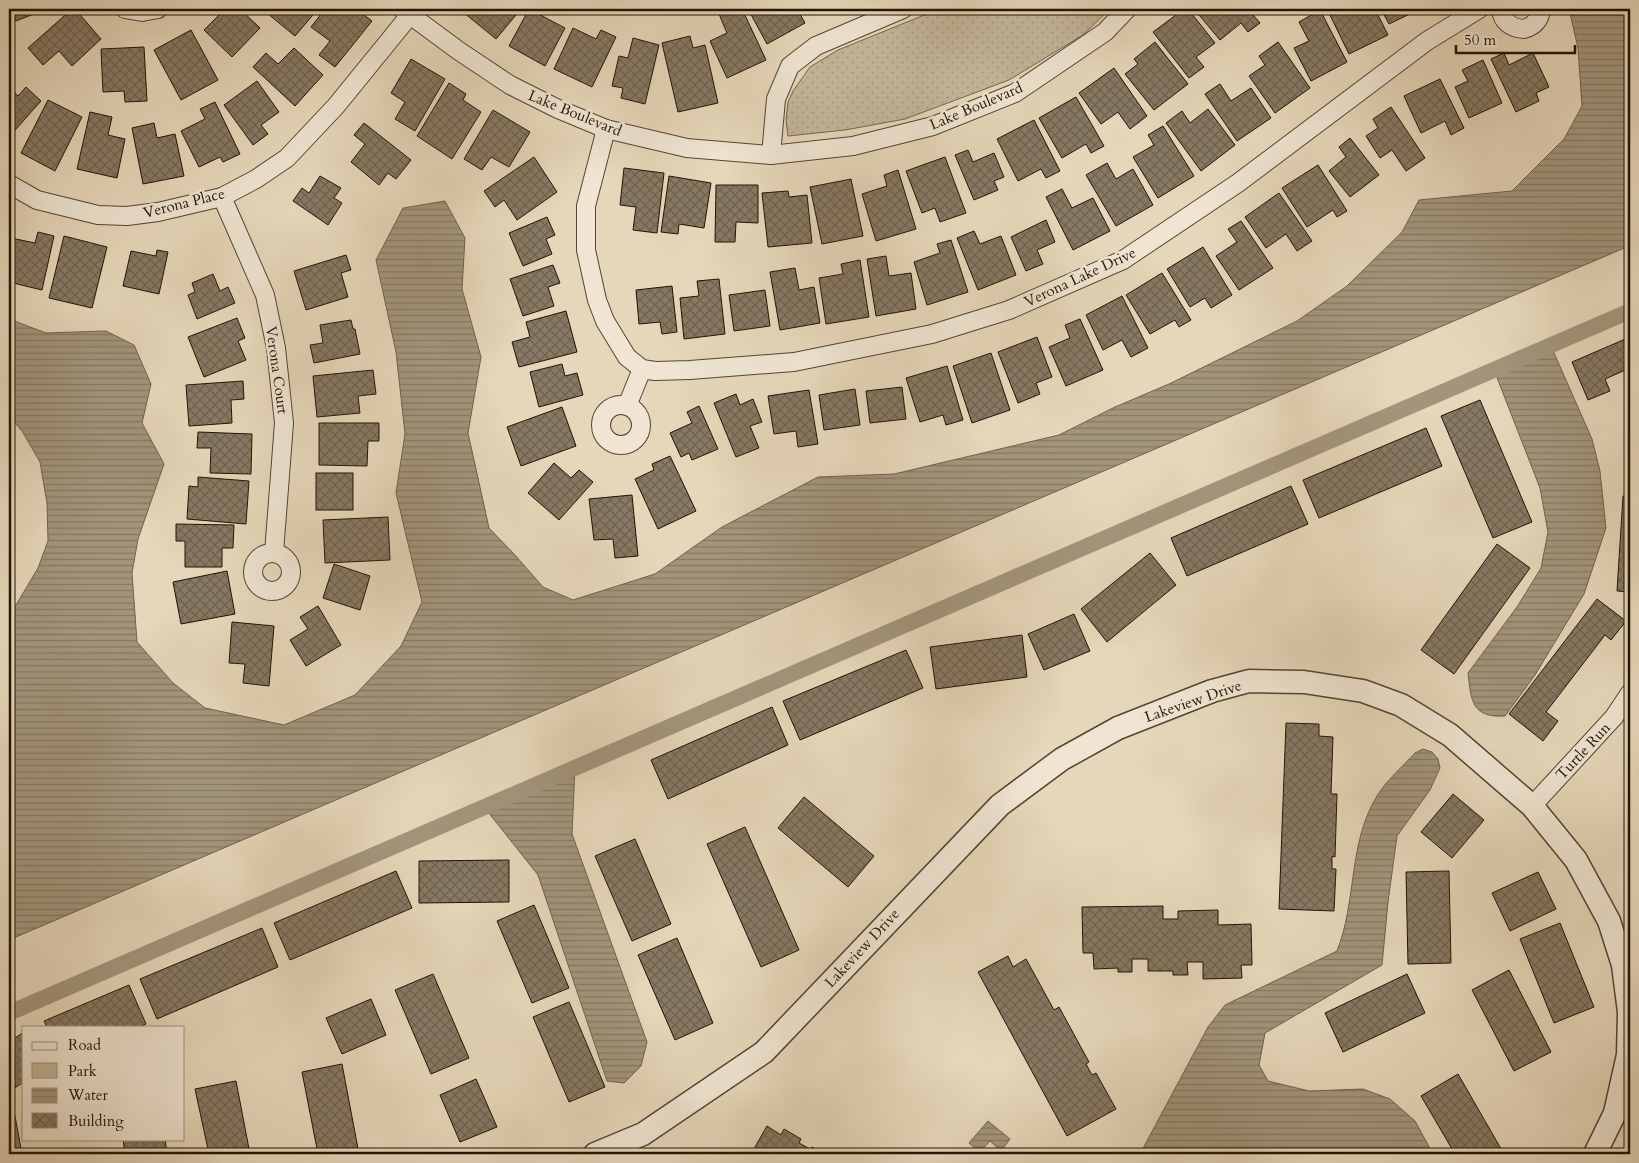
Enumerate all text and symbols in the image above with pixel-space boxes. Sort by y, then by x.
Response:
scale bar [1456,22,1575,54]
text: 50 m [1464,30,1496,50]
street label: Lake Boulevard [926,77,1026,135]
street label: Lake Boulevard [525,85,625,141]
street label: Verona Place [141,183,227,223]
street label: Verona Lake Drive [1021,242,1139,312]
street label: Verona Court [261,325,293,415]
street label: Lakeview Drive [1142,675,1244,727]
street label: Turtle Run [1551,718,1615,784]
street label: Lakeview Drive [820,904,904,992]
legend [22,1026,185,1140]
text: Road [68,1035,101,1055]
text: Park [68,1061,97,1081]
text: Water [67,1085,109,1105]
text: Building [68,1111,124,1131]

